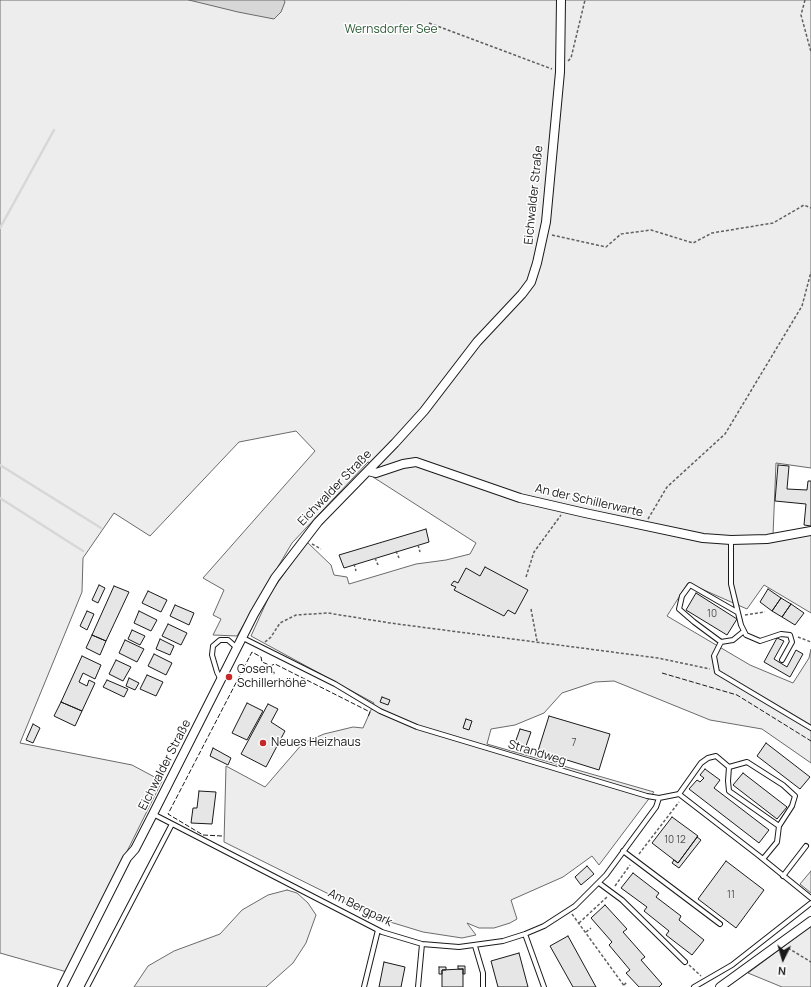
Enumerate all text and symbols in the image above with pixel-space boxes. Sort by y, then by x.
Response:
park label: Wernsdorfer See [345,23,437,37]
street label: Eichwalder Straße [522,145,546,245]
street label: Eichwalder Straße [295,447,375,529]
street label: An der Schillerwarte [534,482,644,520]
house number: 10 [707,608,717,620]
place label: Gosen, Schillerhöhe [237,663,306,691]
marker: Gosen, Schillerhöhe [224,672,234,682]
street label: Eichwalder Straße [136,717,194,813]
place label: Neues Heizhaus [271,736,361,750]
street label: Strandweg [506,737,568,769]
house number: 7 [571,737,577,749]
marker: Neues Heizhaus [258,738,268,748]
house number: 10 12 [664,834,686,846]
street label: Am Bergpark [325,886,395,930]
house number: 11 [727,889,735,901]
north arrow [763,939,803,979]
text: N [777,964,787,979]

